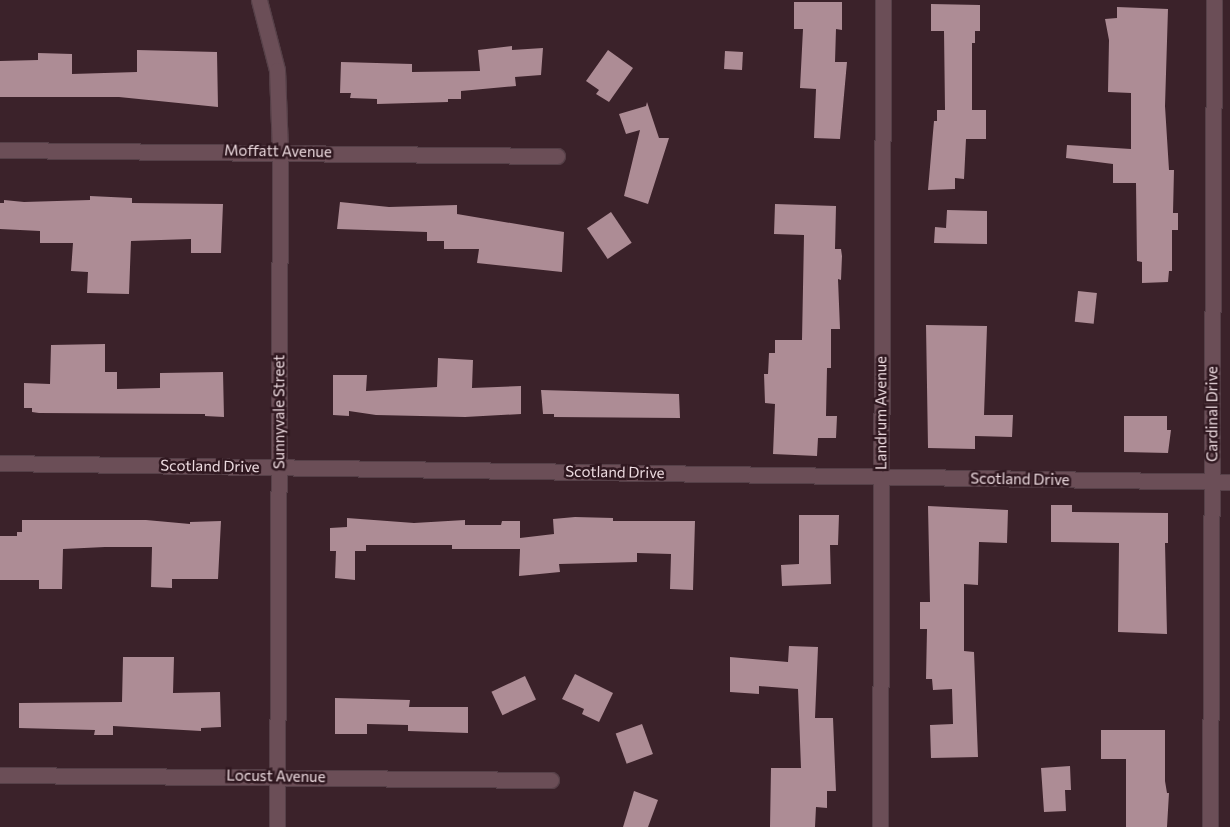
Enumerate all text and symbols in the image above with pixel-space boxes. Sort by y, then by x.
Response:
street label: Moffatt Avenue [224,141,332,161]
street label: Sunnyvale Street [270,355,288,469]
street label: Landrum Avenue [872,356,890,470]
street label: Cardinal Drive [1203,366,1221,462]
street label: Scotland Drive [160,456,260,476]
street label: Scotland Drive [565,462,665,482]
street label: Scotland Drive [970,469,1070,489]
street label: Locust Avenue [226,766,326,786]

